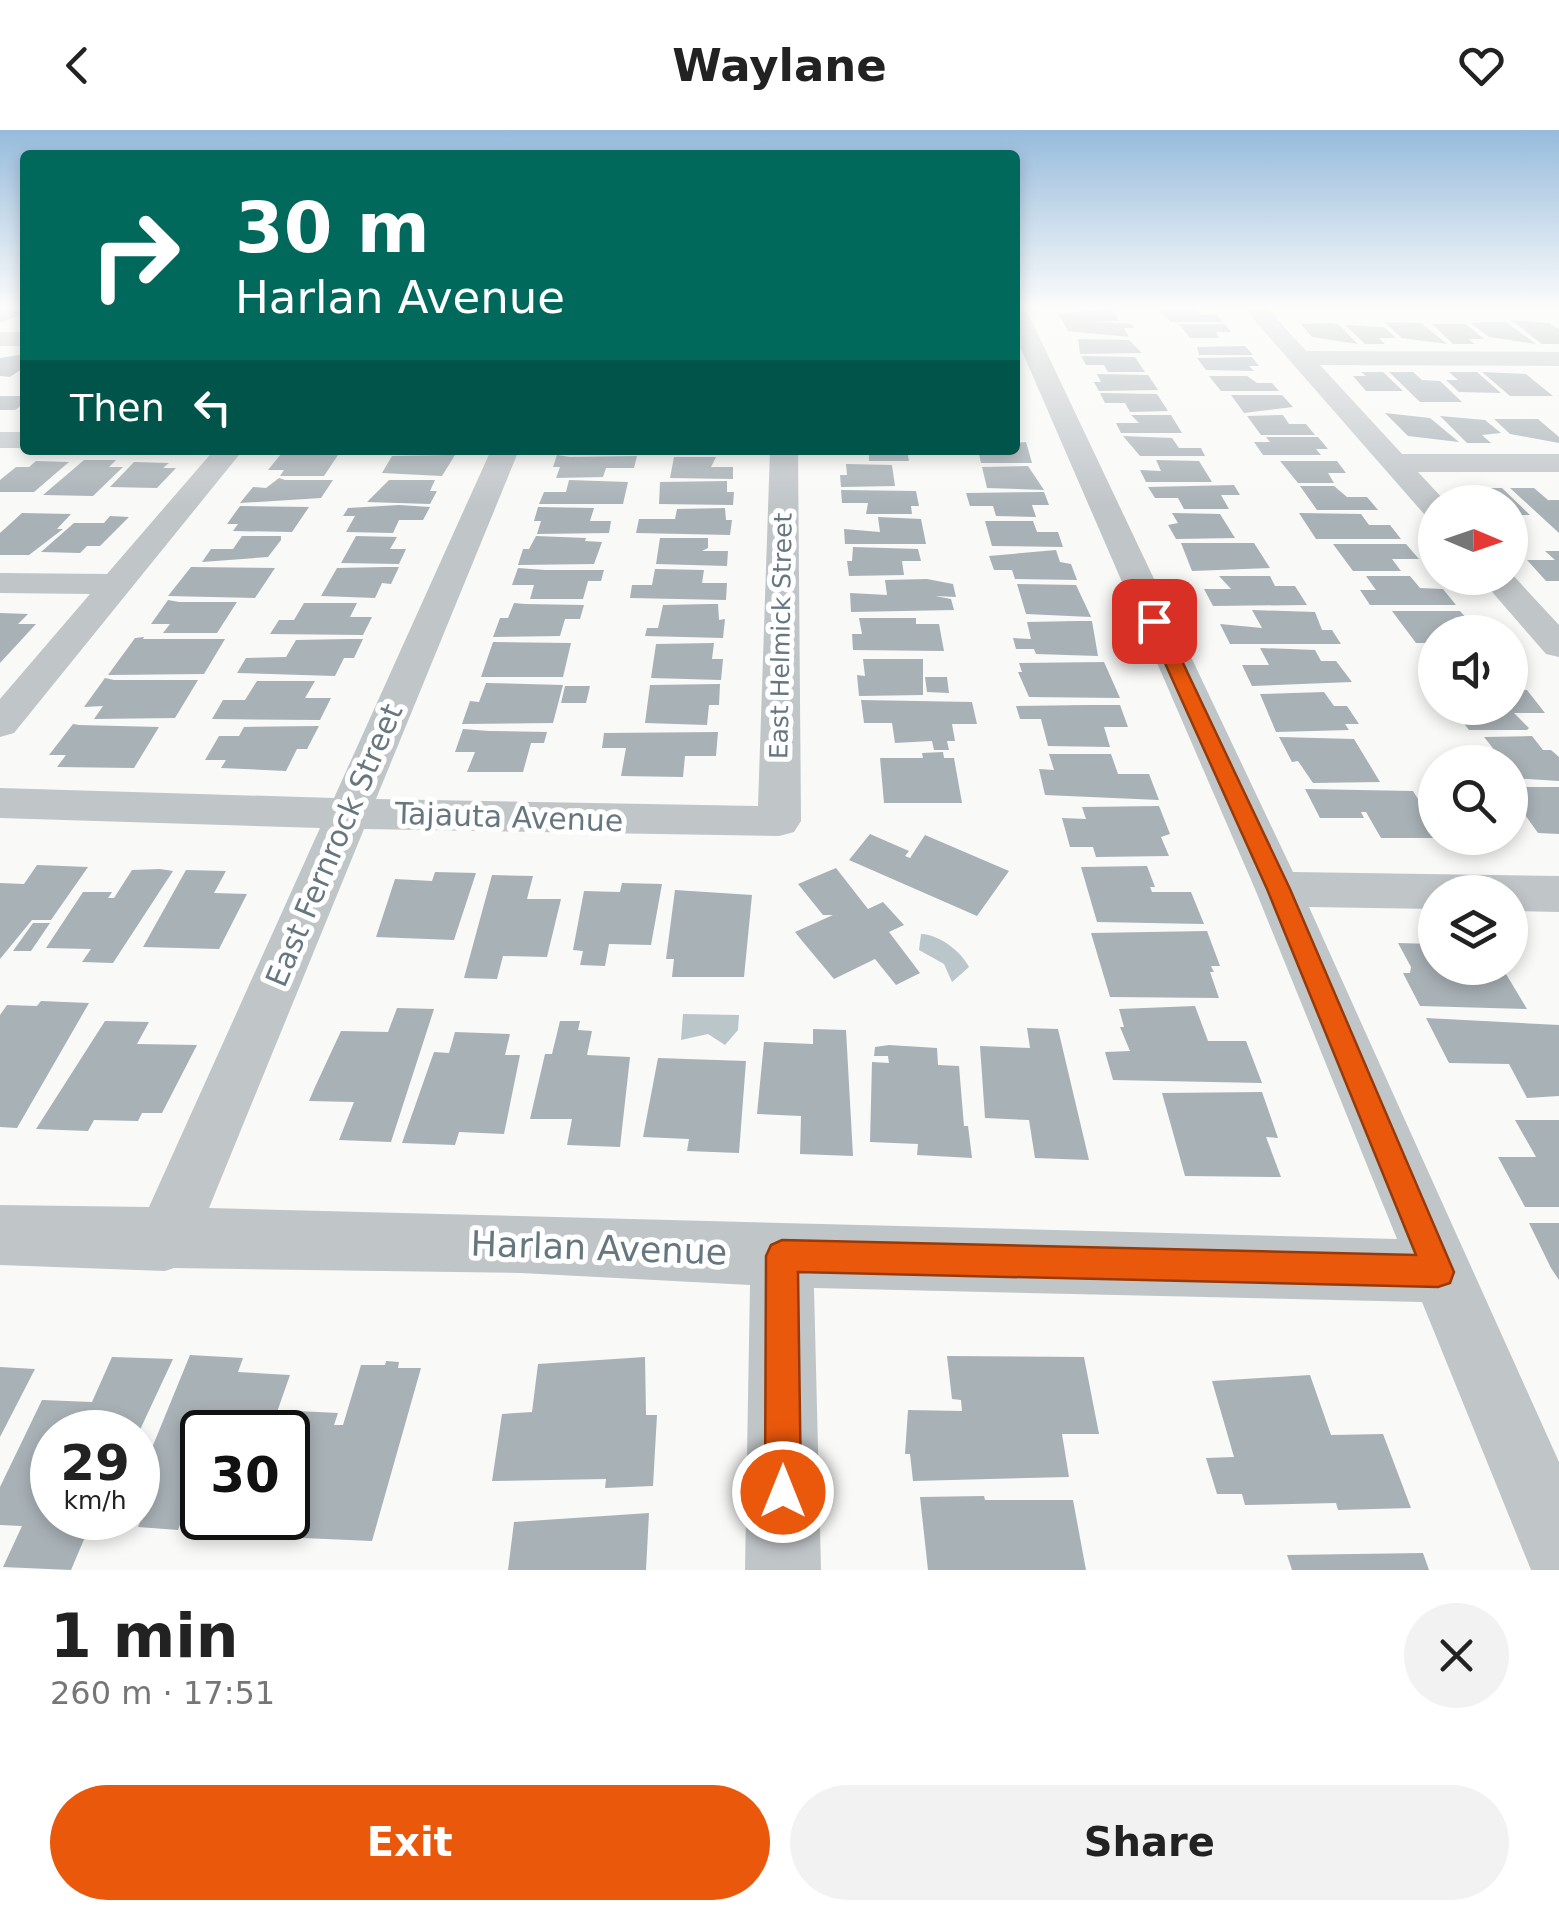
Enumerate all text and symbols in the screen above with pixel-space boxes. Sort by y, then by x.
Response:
icon: back [50,38,105,93]
icon: heart [1454,38,1509,93]
text: Waylane [672,39,887,92]
text: 30 m [235,187,430,269]
icon: right [70,190,200,320]
text: Harlan Avenue [235,271,565,324]
icon: left [185,380,240,435]
text: Then [70,386,165,430]
north arrow [1418,485,1528,595]
map controls [1418,485,1528,985]
street label: East Helmick Street [764,512,798,759]
pin [1112,579,1197,664]
icon: arrive [1127,594,1182,649]
button: sound [1418,615,1528,725]
street label: East Fernrock Street [259,698,410,992]
button: search [1418,745,1528,855]
street label: Tajauta Avenue [393,795,624,838]
button: layers [1418,875,1528,985]
street label: Harlan Avenue [470,1224,728,1272]
speed limit sign: 30 [180,1410,310,1540]
text: 29 [60,1434,130,1492]
position arrow [731,1440,835,1544]
text: km/h [63,1486,127,1515]
text: 1 min [50,1601,238,1671]
button: close [1404,1603,1509,1708]
text: 260 m · 17:51 [50,1674,275,1712]
button: Exit [50,1785,770,1900]
button: Share [790,1785,1509,1900]

